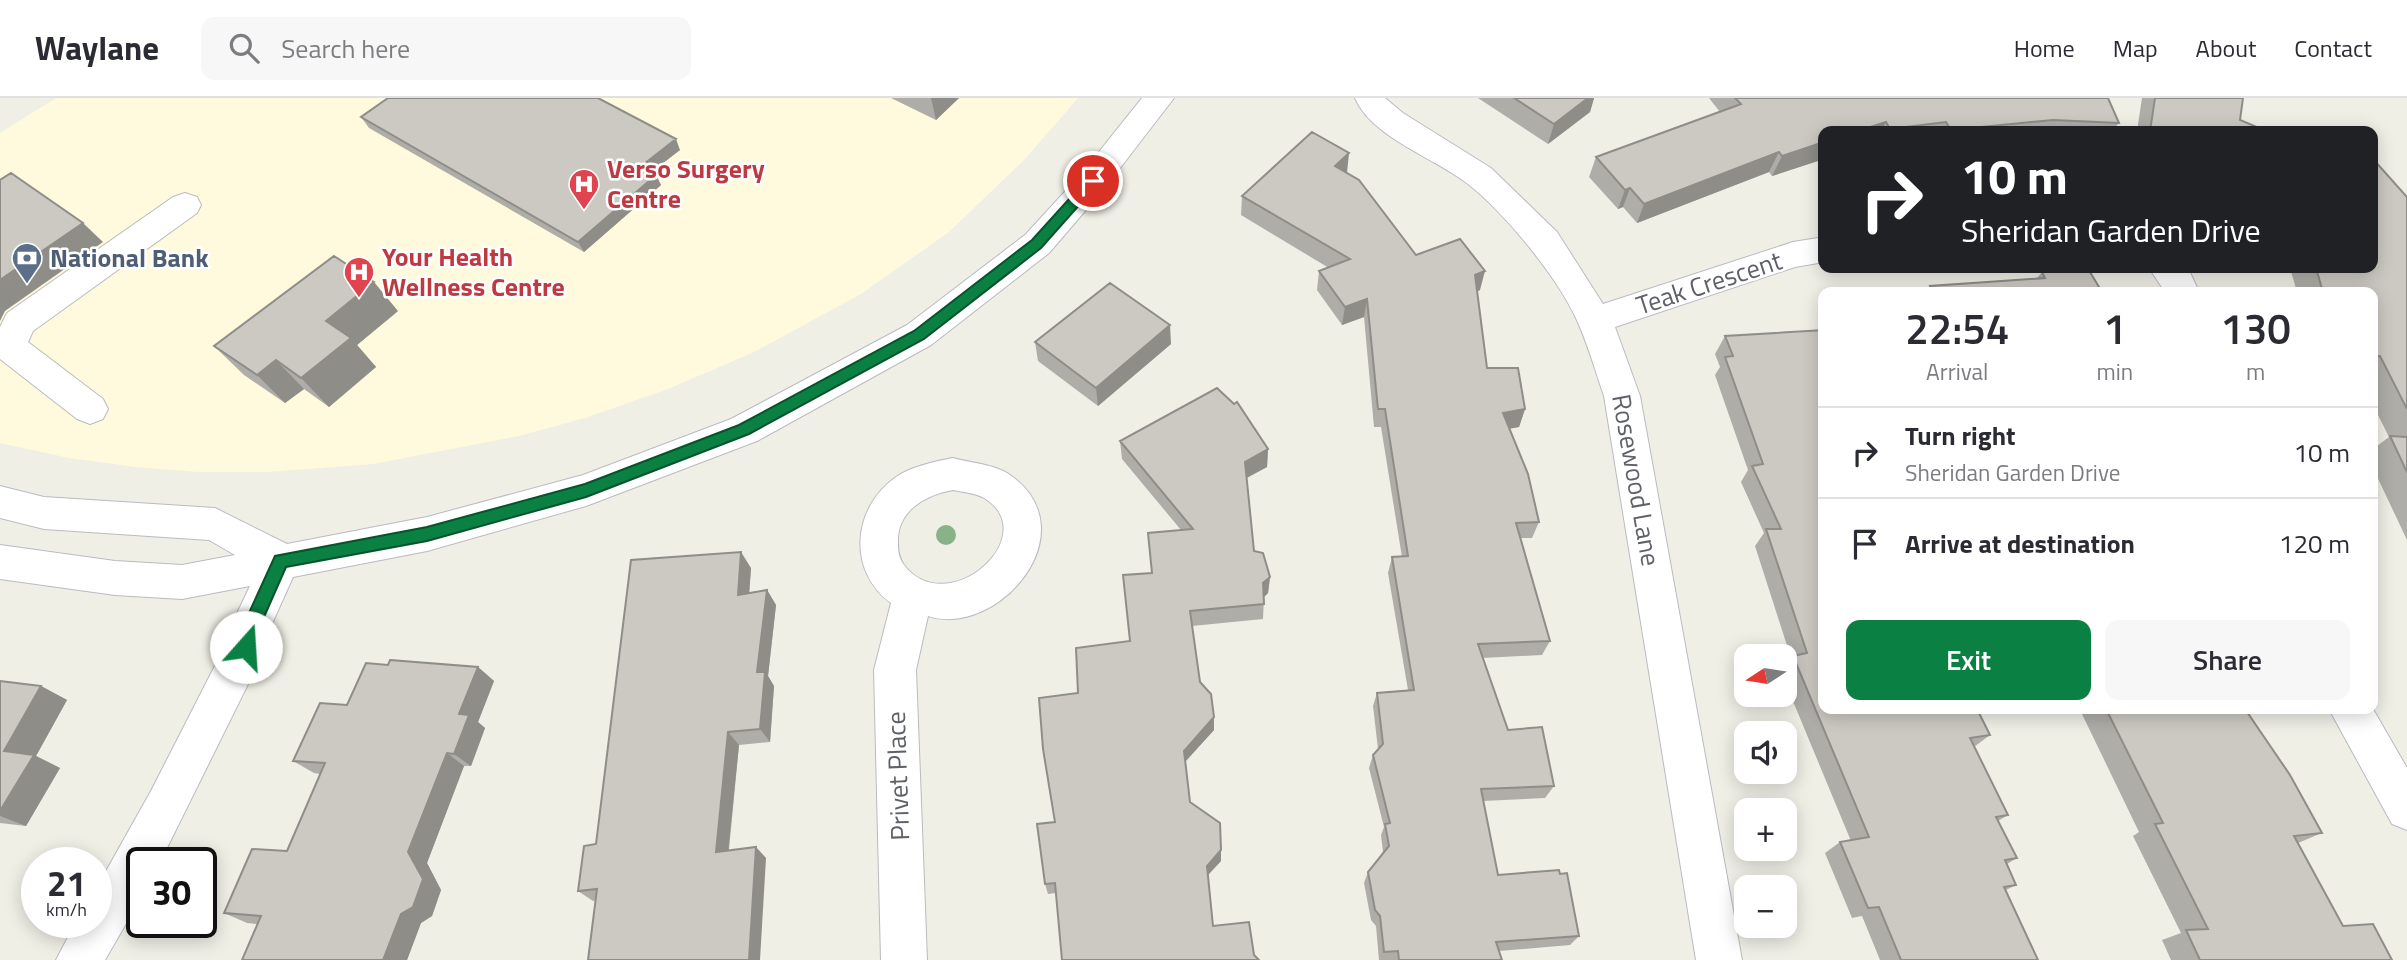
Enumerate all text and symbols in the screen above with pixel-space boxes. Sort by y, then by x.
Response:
search box [201,17,691,80]
text: Waylane [35,23,159,73]
icon: search [225,29,263,67]
text: Search here [281,29,410,68]
text: Home [2014,30,2075,66]
text: Map [2113,30,2158,66]
text: About [2196,30,2256,66]
text: Contact [2294,30,2372,66]
text: 10 m [1961,138,2068,213]
place label: Verso Surgery Centre [607,149,765,218]
pin [1063,151,1123,211]
icon: right [1846,154,1937,245]
icon: arrive [1074,162,1112,200]
hospital icon: Verso Surgery Centre [567,167,601,211]
text: Sheridan Garden Drive [1961,206,2261,254]
place label: Your Health Wellness Centre [382,237,565,306]
place label: National Bank [50,238,209,277]
bank icon: National Bank [10,241,44,285]
street label: Teak Crescent [1631,241,1787,324]
hospital icon: Your Health Wellness Centre [342,255,376,299]
text: 22:54 [1905,296,2009,360]
text: 1 [2103,296,2127,360]
text: 130 [2220,296,2291,360]
text: Arrival [1926,354,1988,389]
text: min [2096,354,2133,389]
text: m [2246,354,2265,389]
street label: Rosewood Lane [1602,391,1671,569]
text: Turn right [1905,416,2016,455]
text: 10 m [2293,433,2350,472]
icon: right [1846,434,1884,472]
text: Sheridan Garden Drive [1905,455,2120,490]
text: Arrive at destination [1905,524,2135,563]
text: 120 m [2279,524,2350,563]
icon: arrive [1846,525,1884,563]
position arrow [209,610,283,684]
button: Exit [1846,620,2091,700]
button: Share [2105,620,2350,700]
north arrow [1734,644,1797,707]
map controls [1734,644,1797,938]
street label: Privet Place [876,711,919,841]
button: sound [1734,721,1797,784]
button: + [1734,798,1797,861]
speed limit sign: 30 [126,847,217,938]
text: 21 [47,856,86,910]
button: − [1734,875,1797,938]
text: km/h [46,896,87,923]

